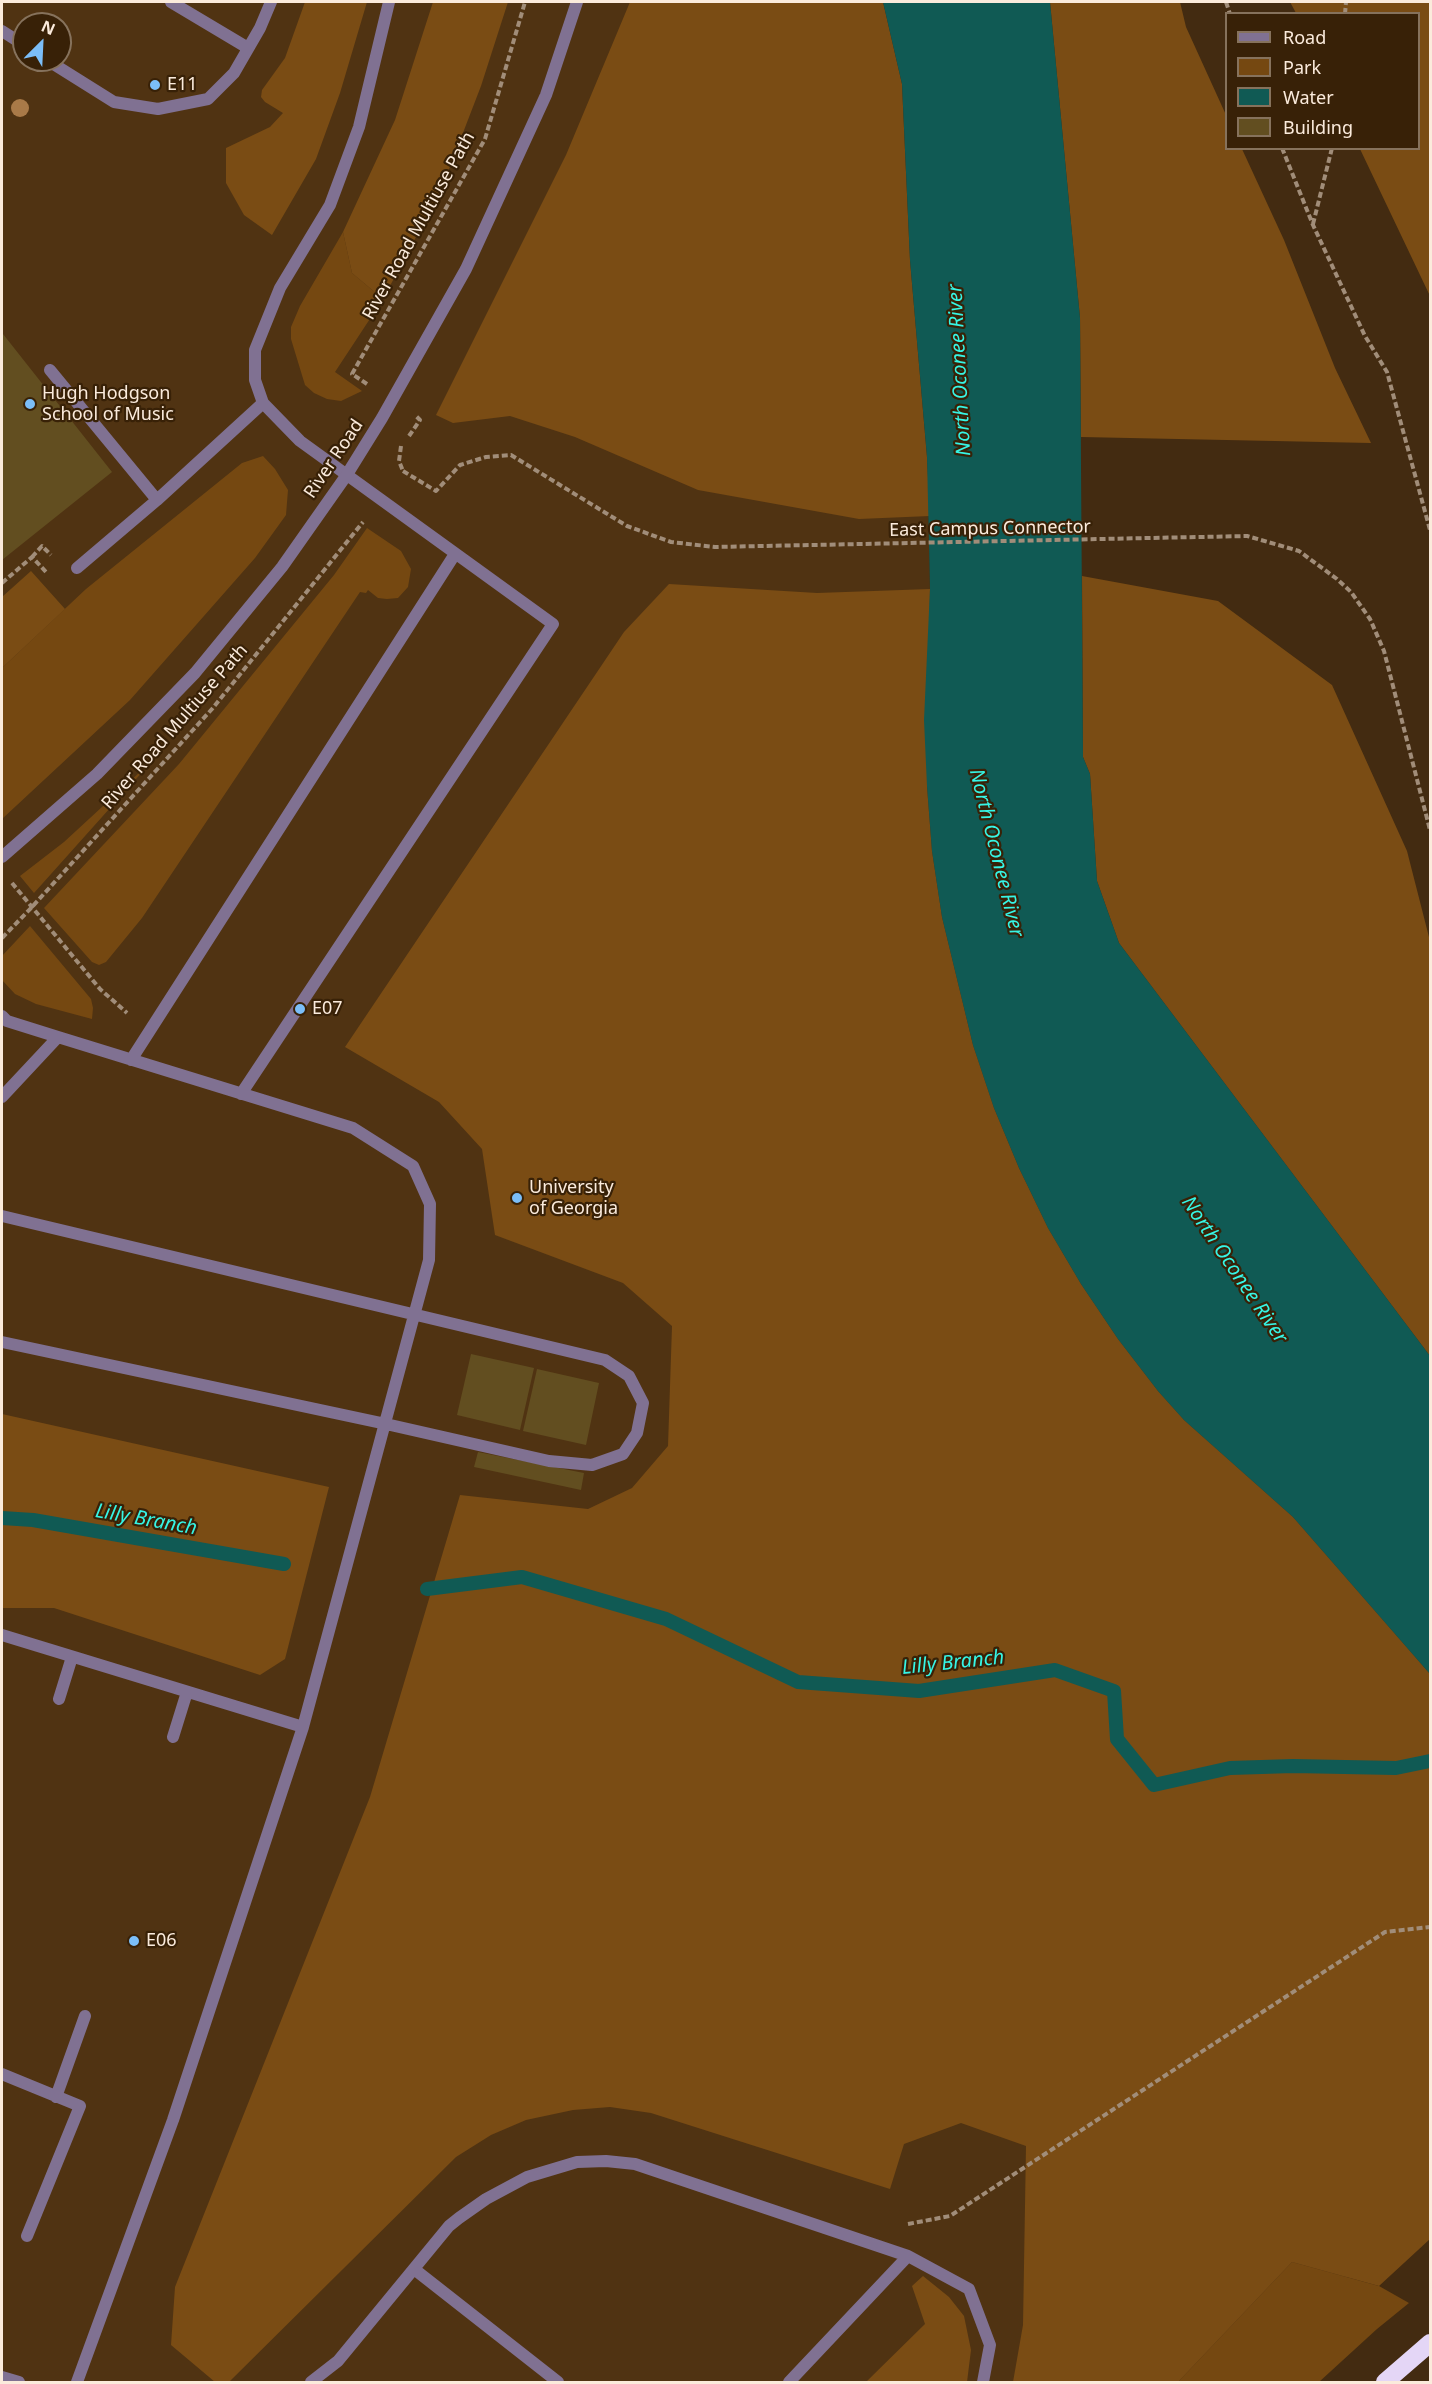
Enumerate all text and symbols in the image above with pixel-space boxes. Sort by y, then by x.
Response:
north arrow [12,12,72,72]
legend [1225,12,1420,150]
text: N [38,15,59,40]
text: Road [1283,25,1326,49]
text: Park [1283,55,1321,79]
place label: E11 [167,74,198,96]
marker: E11 [148,78,162,92]
text: Water [1283,85,1334,109]
text: Building [1283,115,1353,139]
street label: River Road Multiuse Path [358,128,480,324]
water label: North Oconee River [944,283,976,457]
place label: Hugh Hodgson School of Music [42,383,174,426]
marker: Hugh Hodgson School of Music [23,397,37,411]
street label: River Road [300,415,368,503]
street label: East Campus Connector [889,516,1091,542]
street label: River Road Multiuse Path [97,640,253,814]
water label: North Oconee River [964,767,1028,939]
place label: E07 [312,998,343,1020]
marker: E07 [293,1002,307,1016]
place label: University of Georgia [529,1177,618,1220]
marker: University of Georgia [510,1191,524,1205]
water label: North Oconee River [1176,1192,1292,1348]
water label: Lilly Branch [93,1499,199,1541]
water label: Lilly Branch [901,1646,1005,1680]
place label: E06 [146,1930,177,1952]
marker: E06 [127,1934,141,1948]

